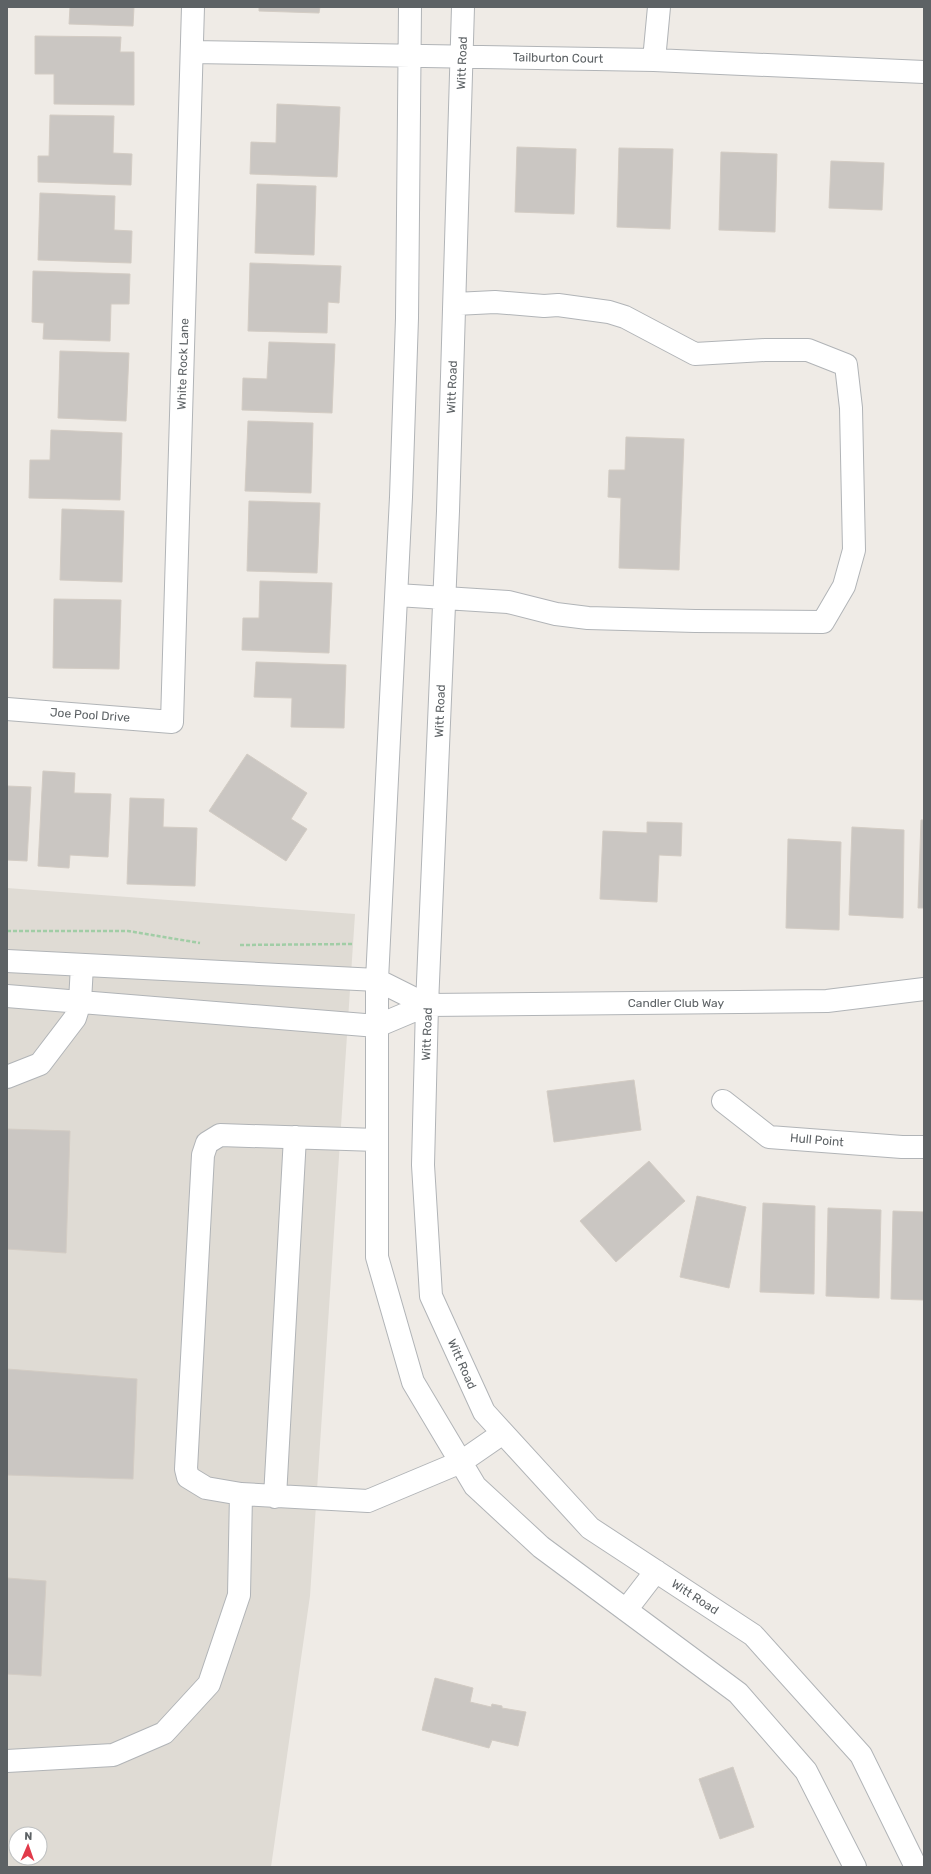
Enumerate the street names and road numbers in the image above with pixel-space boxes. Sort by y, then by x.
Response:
street label: Witt Road [454,36,470,90]
street label: Tailburton Court [513,50,604,66]
street label: White Rock Lane [174,318,192,410]
street label: Witt Road [444,360,460,414]
street label: Witt Road [432,684,448,738]
street label: Joe Pool Drive [49,705,131,725]
street label: Candler Club Way [628,996,725,1010]
street label: Witt Road [419,1007,435,1061]
street label: Hull Point [790,1131,845,1149]
street label: Witt Road [445,1337,479,1391]
street label: Witt Road [669,1577,721,1617]

